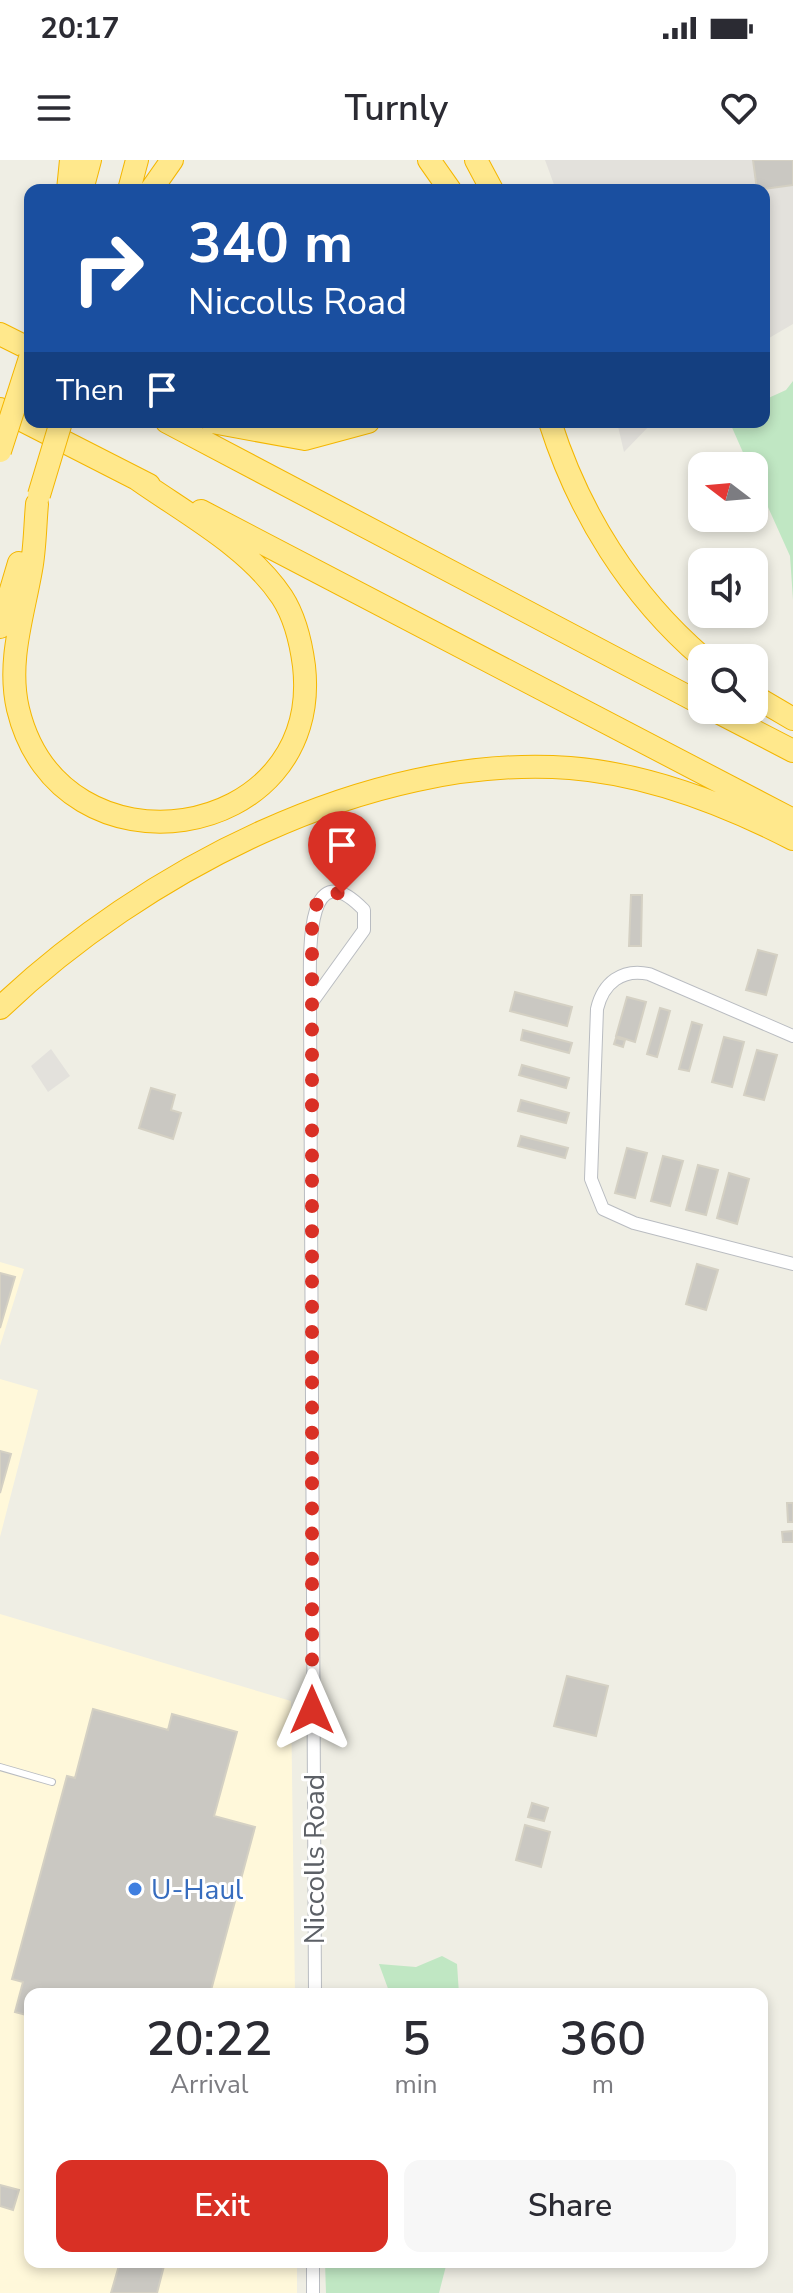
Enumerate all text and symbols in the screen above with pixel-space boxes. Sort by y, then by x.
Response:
text: 20:17 [40,8,119,49]
text: Turnly [345,84,448,133]
icon: menu [32,86,76,130]
icon: heart [717,86,761,130]
text: 340 m [188,205,353,282]
icon: right [56,216,160,320]
text: Niccolls Road [188,278,407,327]
icon: arrive [140,368,184,412]
text: Then [56,370,124,411]
north arrow [688,452,768,532]
map controls [688,452,768,724]
button: sound [688,548,768,628]
button: search [688,644,768,724]
pin [308,811,376,893]
icon: arrive [320,823,364,867]
position arrow [270,1668,354,1752]
street label: Niccolls Road [296,1774,334,1944]
place label: U-Haul [151,1871,244,1909]
marker: U-Haul [126,1880,144,1898]
text: 20:22 [146,2006,273,2072]
text: 5 [402,2006,430,2072]
text: 360 [560,2006,646,2072]
text: Arrival [170,2067,248,2102]
text: min [395,2067,438,2102]
text: m [592,2067,614,2102]
button: Exit [56,2160,388,2252]
button: Share [404,2160,736,2252]

